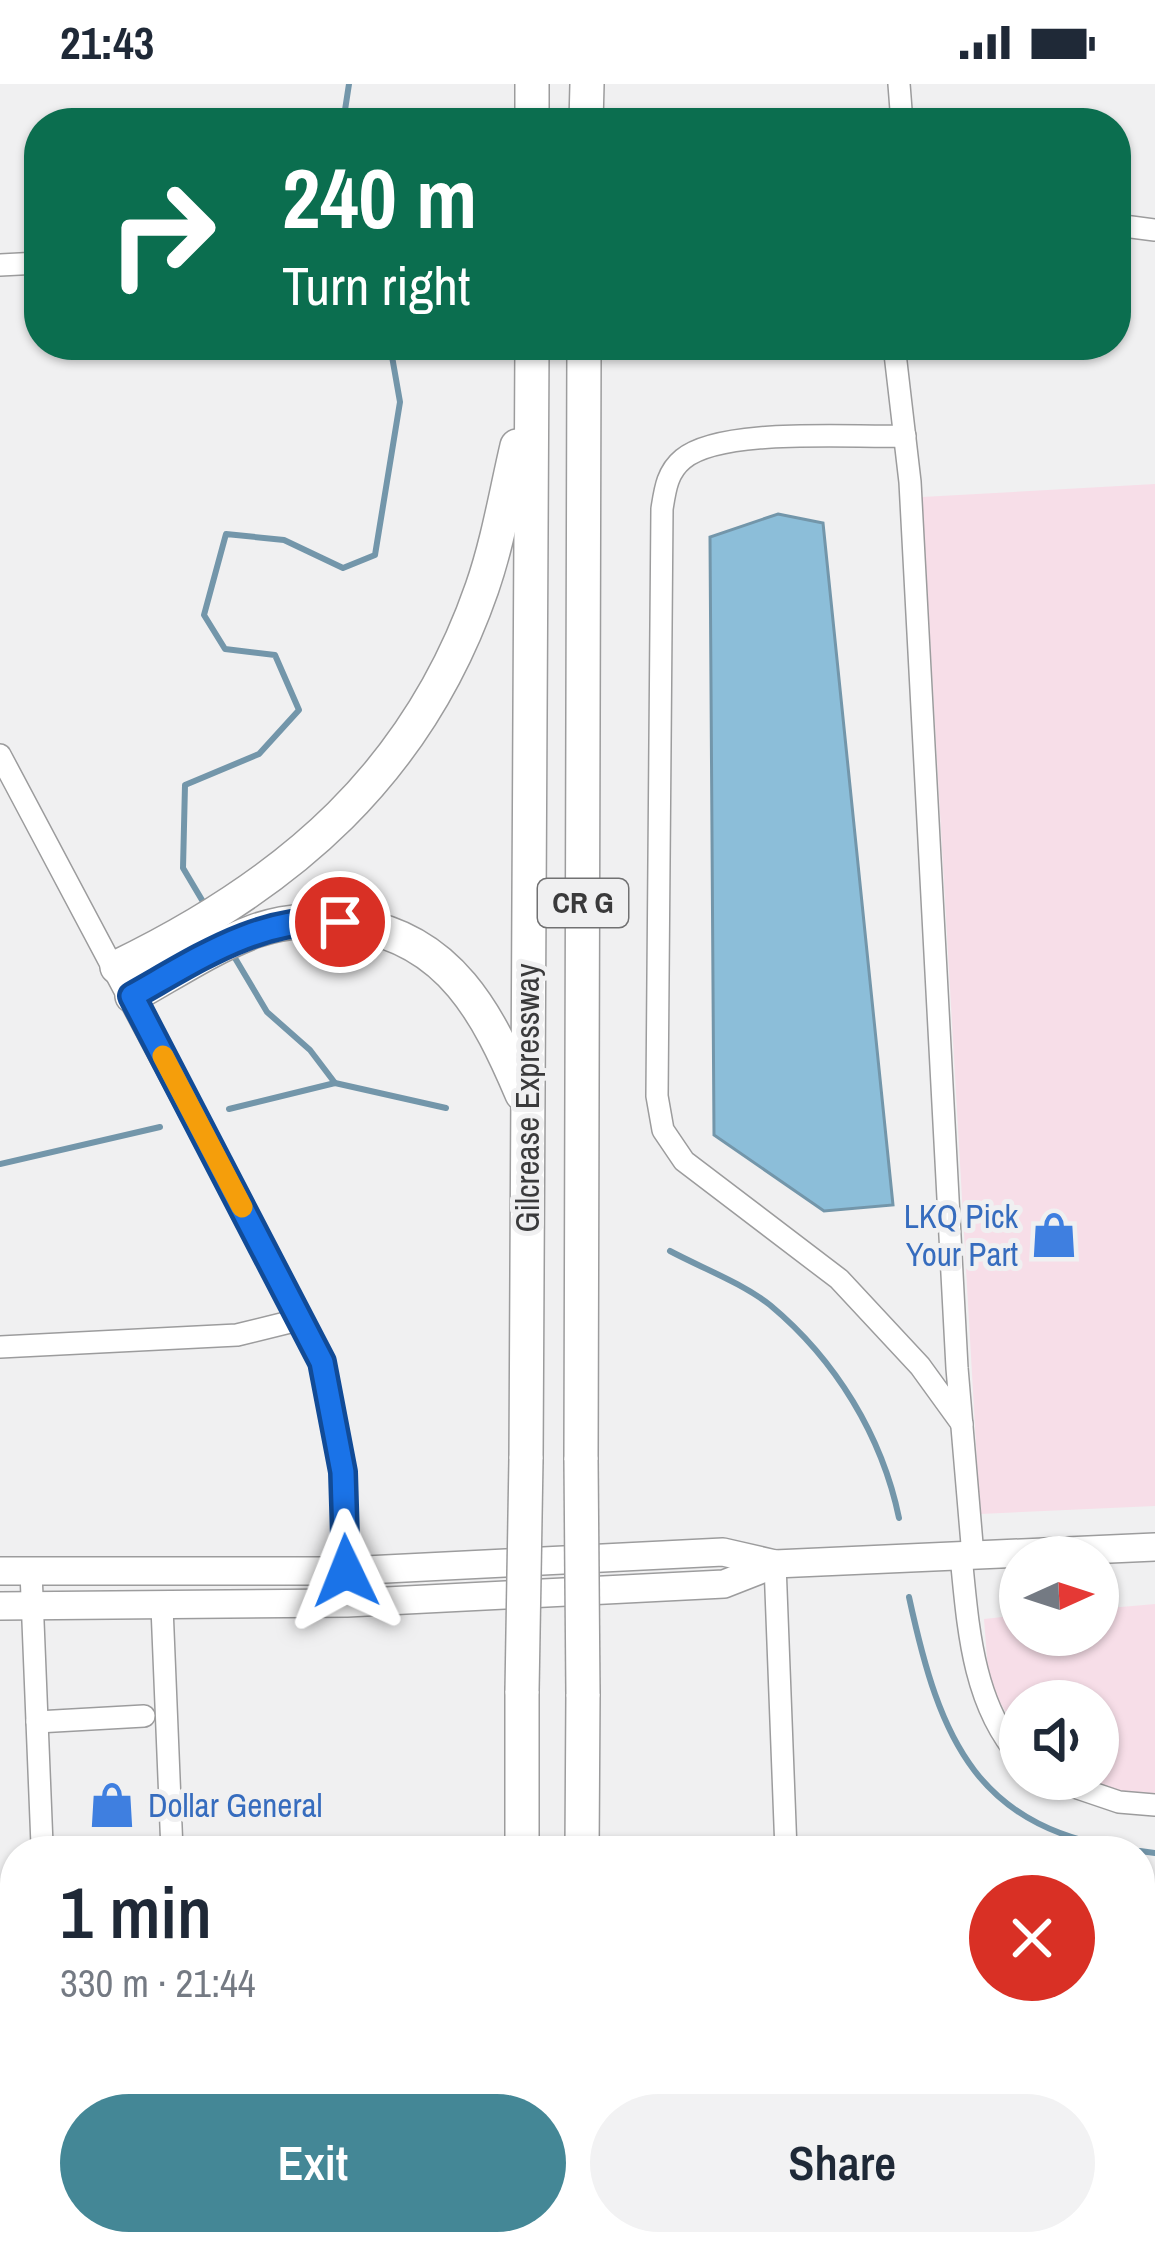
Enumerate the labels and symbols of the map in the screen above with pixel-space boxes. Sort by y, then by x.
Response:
pin [289,871,391,973]
road number: CR G [538,879,628,927]
street label: Gilcrease Expressway [505,963,549,1233]
place label: LKQ Pick Your Part [904,1194,1018,1276]
shop icon: LKQ Pick Your Part [1029,1210,1079,1260]
position arrow [283,1508,409,1634]
north arrow [999,1536,1119,1656]
shop icon: Dollar General [87,1780,137,1830]
place label: Dollar General [148,1783,322,1827]

